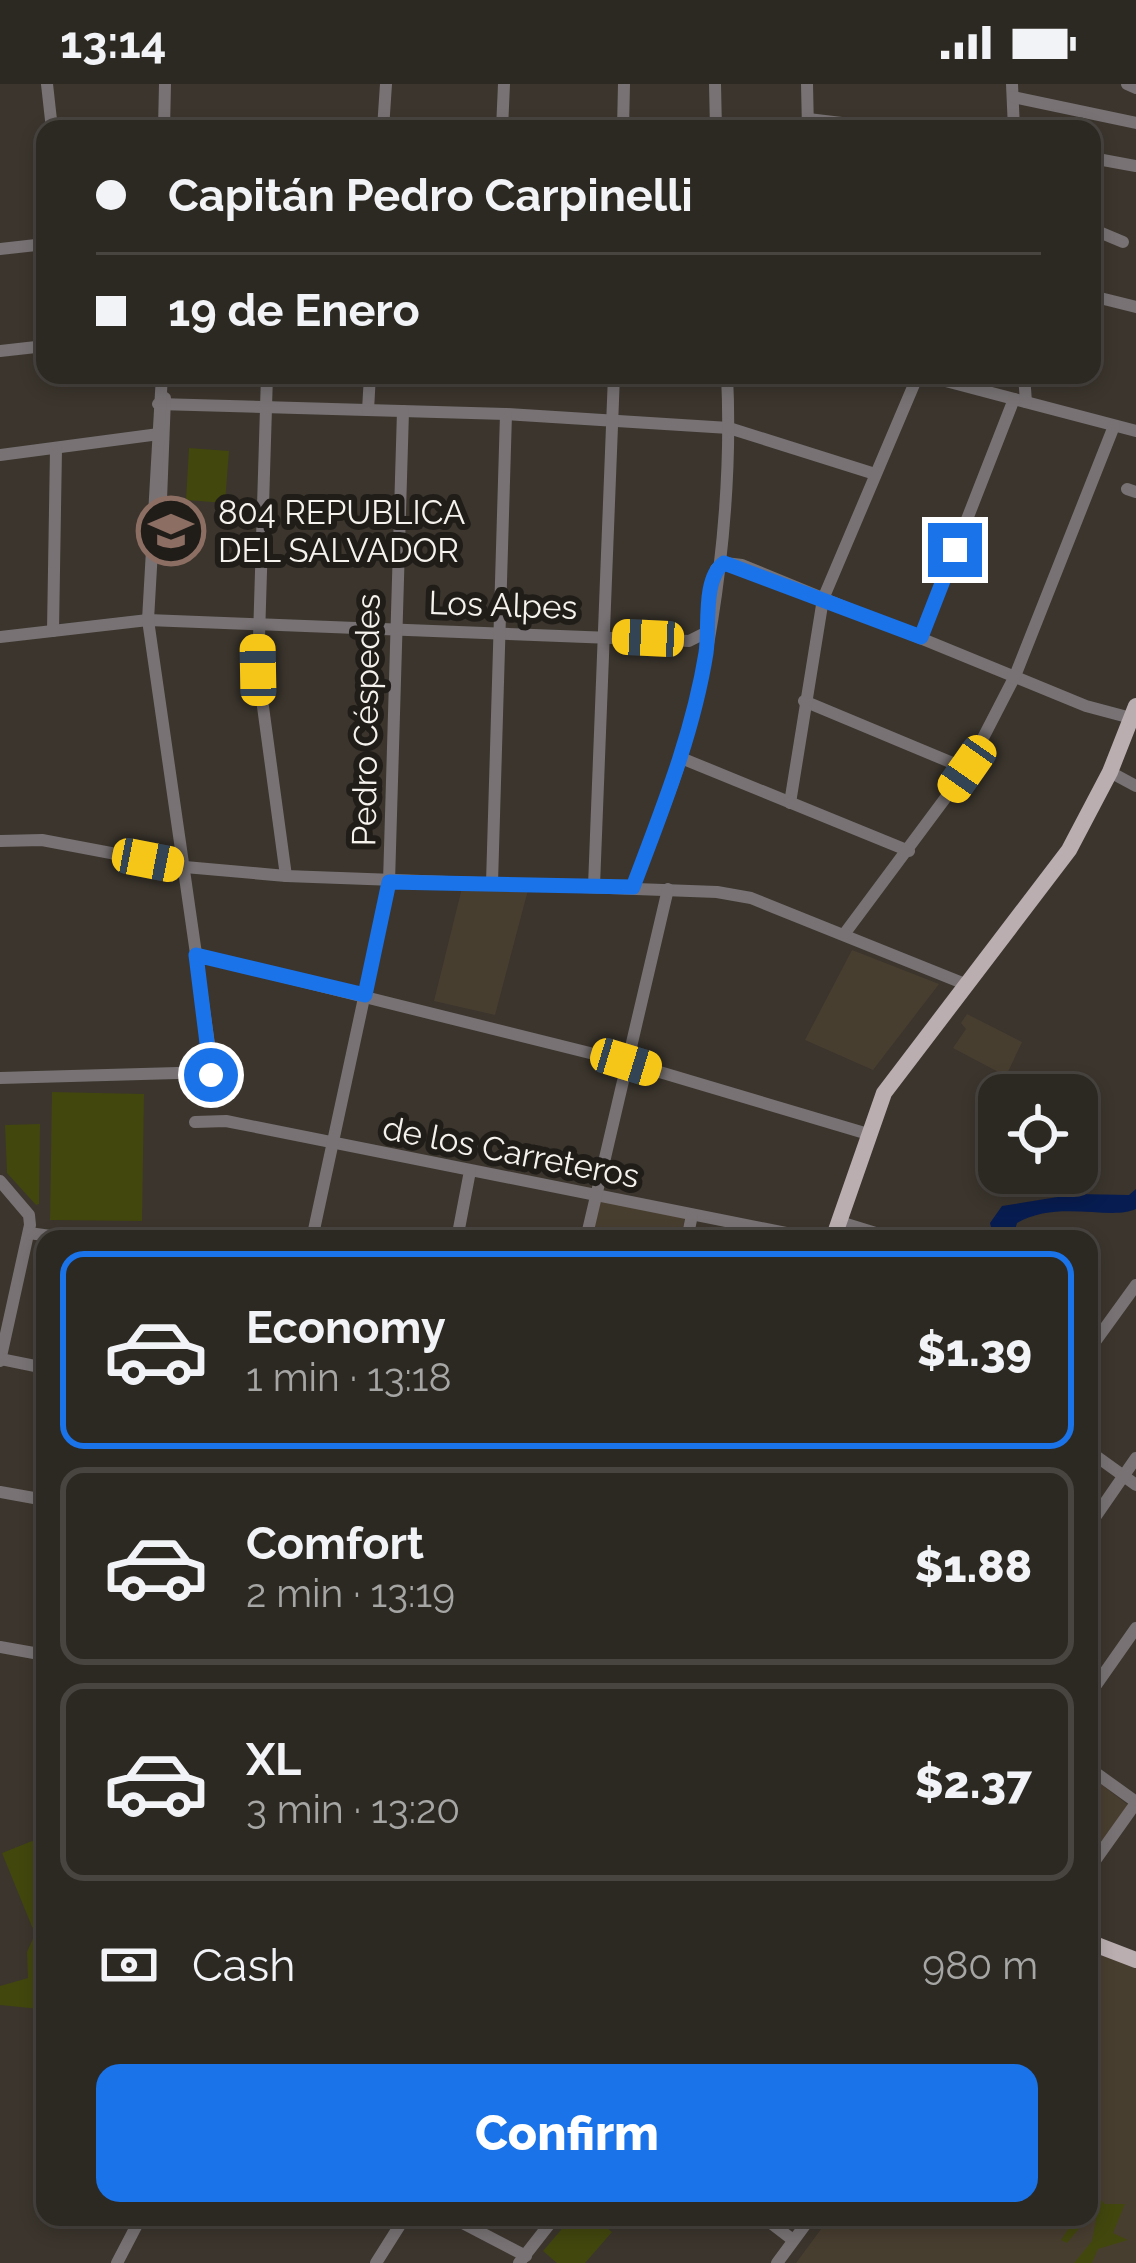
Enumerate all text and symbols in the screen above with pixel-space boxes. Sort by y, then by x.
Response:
text: 13:14 [60,16,166,69]
text: Capitán Pedro Carpinelli [168,169,693,222]
text: 19 de Enero [168,284,420,337]
place label: 804 REPUBLICA DEL SALVADOR [218,493,465,570]
school or university icon: 804 REPUBLICA DEL SALVADOR [136,496,206,566]
route end [928,523,982,577]
street label: Los Alpes [428,583,578,627]
street label: Pedro Céspedes [344,593,388,847]
car [611,618,685,658]
car [239,634,277,706]
car [932,729,1002,809]
car [109,835,187,885]
car [586,1034,666,1090]
route start [184,1048,238,1102]
map controls [978,1074,1098,1194]
button: locate [978,1074,1098,1194]
street label: de los Carreteros [379,1108,643,1196]
icon: car [102,1296,210,1404]
text: Economy [246,1301,446,1354]
text: $1.39 [917,1324,1032,1377]
text: 1 min · 13:18 [246,1354,452,1400]
icon: car [102,1512,210,1620]
text: Comfort [246,1517,424,1570]
text: $1.88 [914,1540,1032,1593]
text: 2 min · 13:19 [246,1570,455,1616]
icon: car [102,1728,210,1836]
text: XL [246,1733,301,1786]
text: $2.37 [915,1756,1032,1809]
text: 3 min · 13:20 [246,1786,460,1832]
icon: cash [96,1932,162,1998]
text: Cash [192,1939,295,1992]
text: 980 m [922,1942,1038,1988]
button: Confirm [96,2064,1038,2202]

